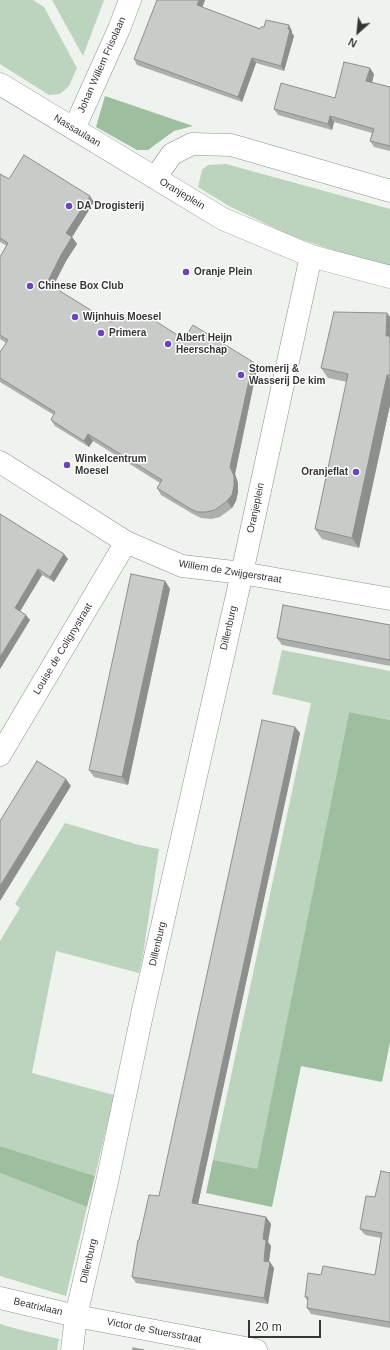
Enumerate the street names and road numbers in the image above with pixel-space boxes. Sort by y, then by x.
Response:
street label: Johan Willem Frisolaan [75,15,129,115]
street label: Nassaulaan [51,112,103,150]
street label: Oranjeplein [157,176,207,212]
street label: Oranjeplein [245,482,267,534]
street label: Willem de Zwijgerstraat [178,558,282,586]
street label: Louise de Colignystraat [31,601,95,697]
street label: Dillenburg [218,605,240,651]
street label: Dillenburg [147,921,169,967]
street label: Dillenburg [78,1238,100,1284]
street label: Beatrixlaan [12,1296,64,1318]
street label: Victor de Stuersstraat [106,1316,202,1346]

